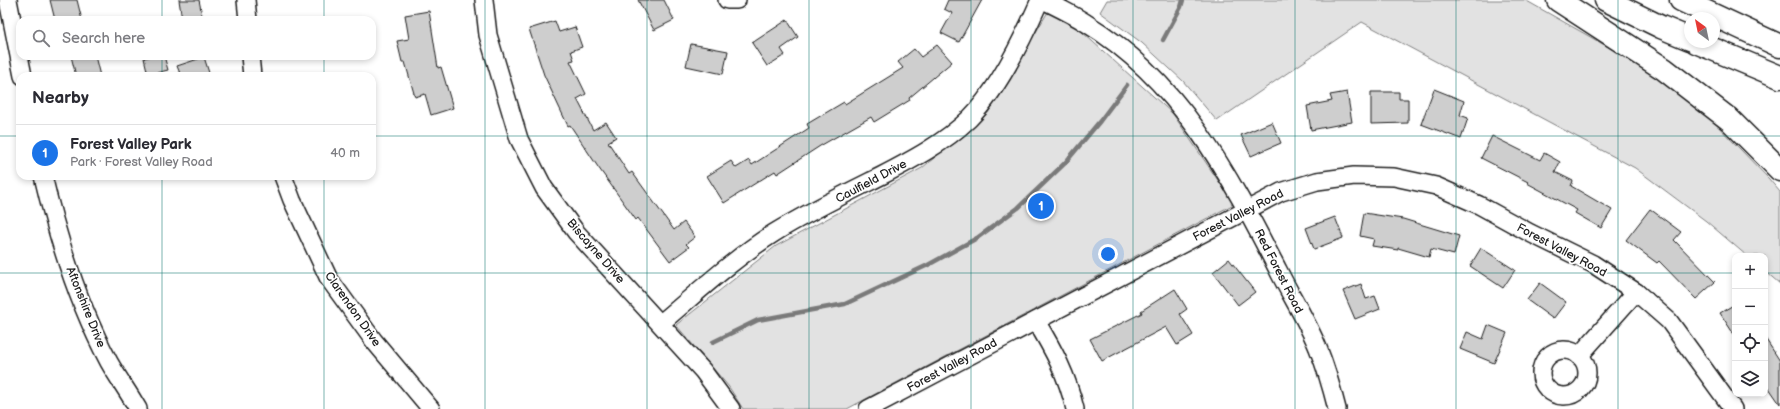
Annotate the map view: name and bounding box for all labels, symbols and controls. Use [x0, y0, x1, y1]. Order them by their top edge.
north arrow [1684, 12, 1720, 48]
search box [16, 16, 376, 60]
icon: search [30, 27, 52, 49]
text: Search here [62, 29, 145, 48]
text: Nearby [32, 88, 89, 108]
text: Forest Valley Park [70, 135, 192, 154]
text: 1 [42, 145, 48, 161]
text: 40 m [330, 145, 360, 161]
text: Park · Forest Valley Road [70, 154, 213, 170]
street label: Caulfield Drive [833, 156, 909, 207]
street label: Forest Valley Road [1190, 186, 1286, 245]
pin: 1 [1028, 191, 1054, 221]
street label: Biscayne Drive [563, 216, 628, 287]
street label: Forest Valley Road [1514, 220, 1609, 281]
street label: Red Forest Road [1251, 227, 1306, 316]
your location [1098, 244, 1118, 264]
map controls [1732, 253, 1768, 397]
button: + [1732, 253, 1768, 289]
street label: Aftonshire Drive [62, 265, 109, 350]
street label: Clarendon Drive [321, 269, 384, 350]
button: − [1732, 289, 1768, 325]
button: locate [1732, 325, 1768, 361]
street label: Forest Valley Road [905, 335, 1000, 395]
button: layers [1732, 361, 1768, 397]

